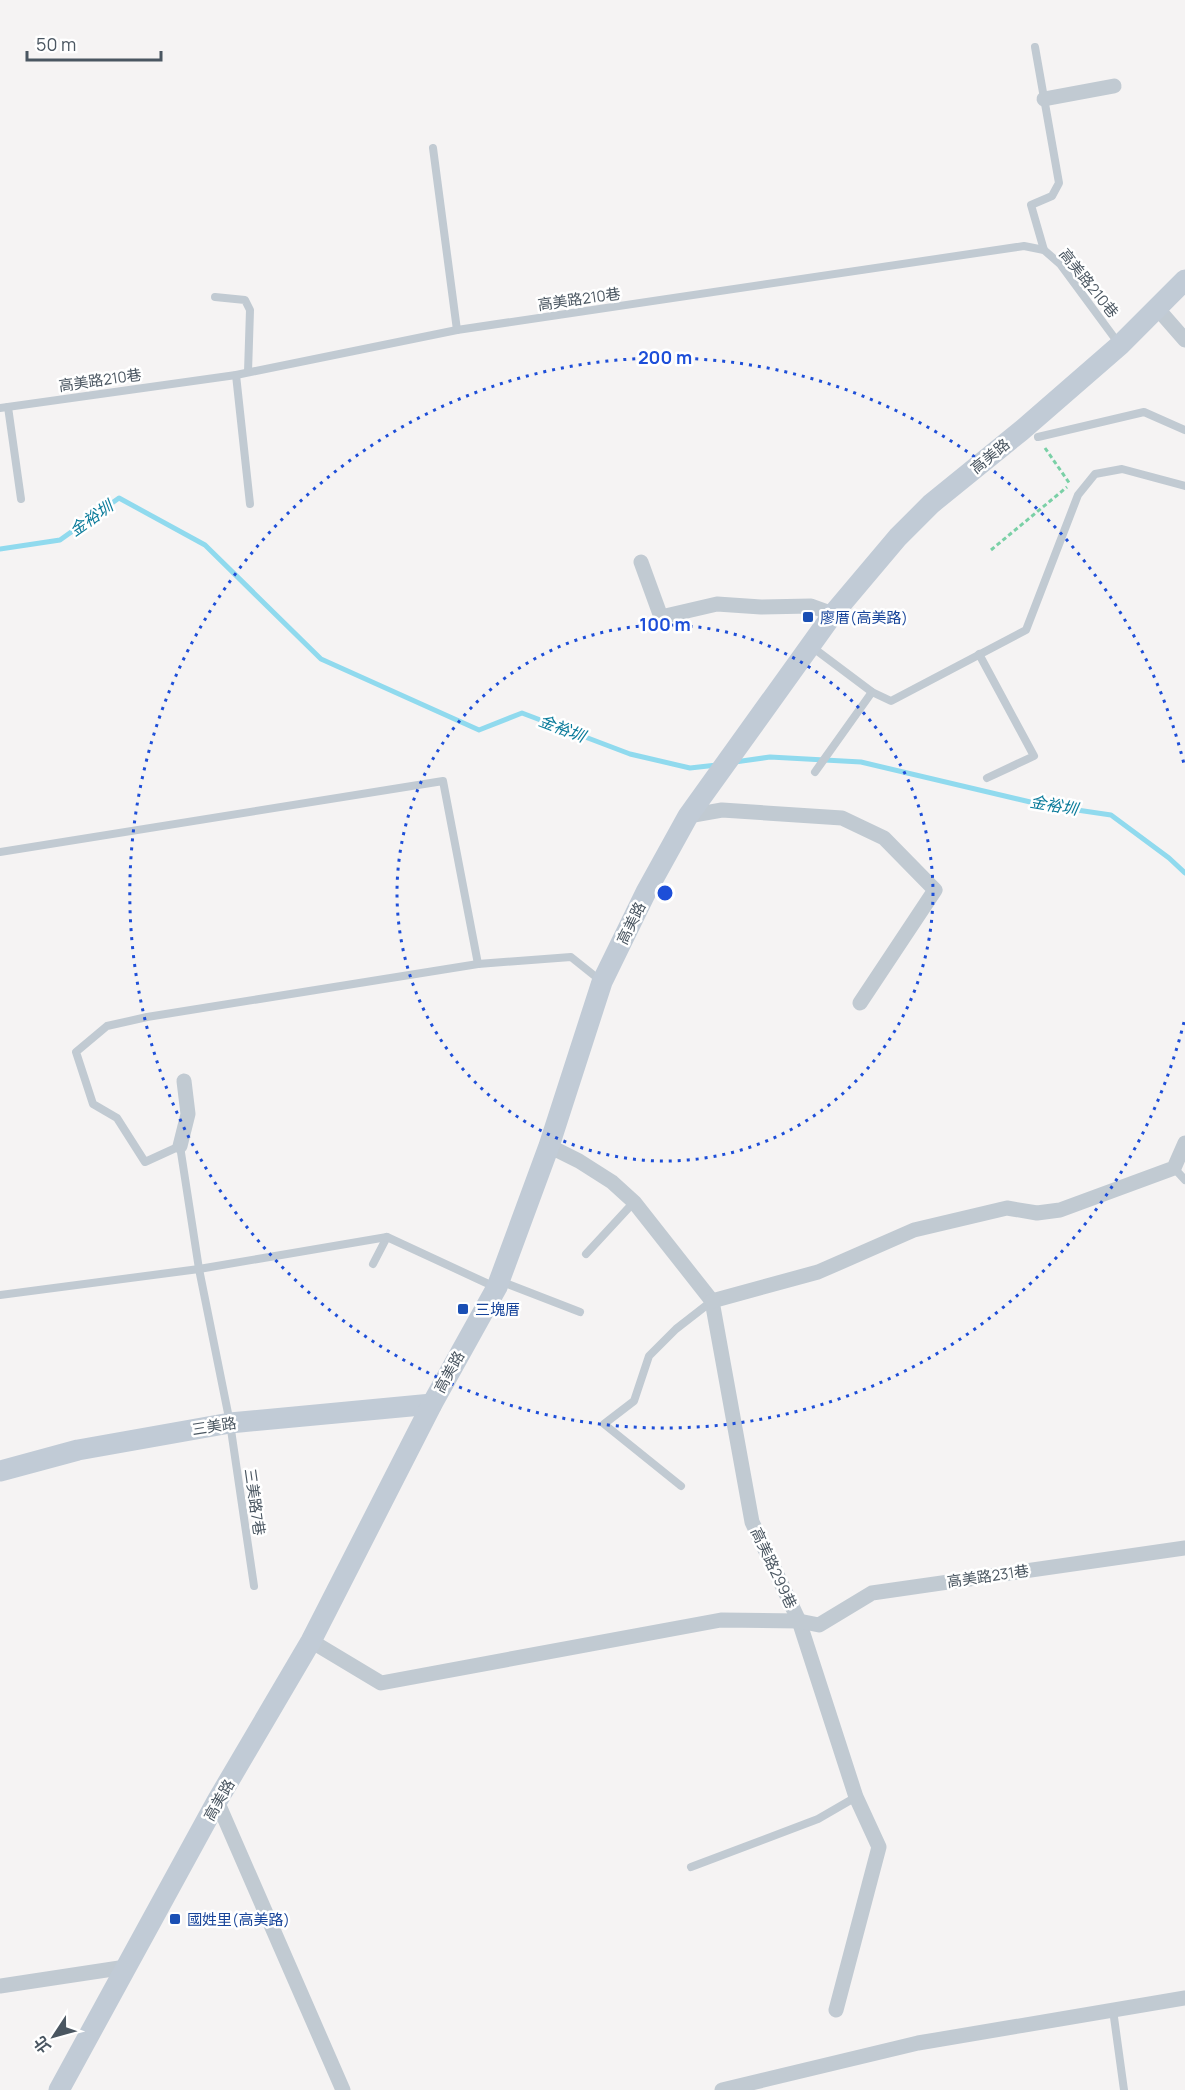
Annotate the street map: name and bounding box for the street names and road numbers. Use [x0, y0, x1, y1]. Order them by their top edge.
street label: 高美路210巷 [1055, 244, 1123, 322]
street label: 高美路210巷 [536, 283, 622, 315]
street label: 高美路210巷 [57, 364, 143, 396]
street label: 高美路 [966, 434, 1014, 478]
street label: 高美路 [612, 898, 650, 948]
street label: 高美路 [429, 1347, 469, 1397]
street label: 三美路 [190, 1412, 238, 1440]
street label: 三美路7巷 [240, 1467, 270, 1537]
street label: 高美路299巷 [746, 1524, 802, 1612]
street label: 高美路231巷 [946, 1560, 1030, 1592]
street label: 高美路 [199, 1775, 239, 1825]

